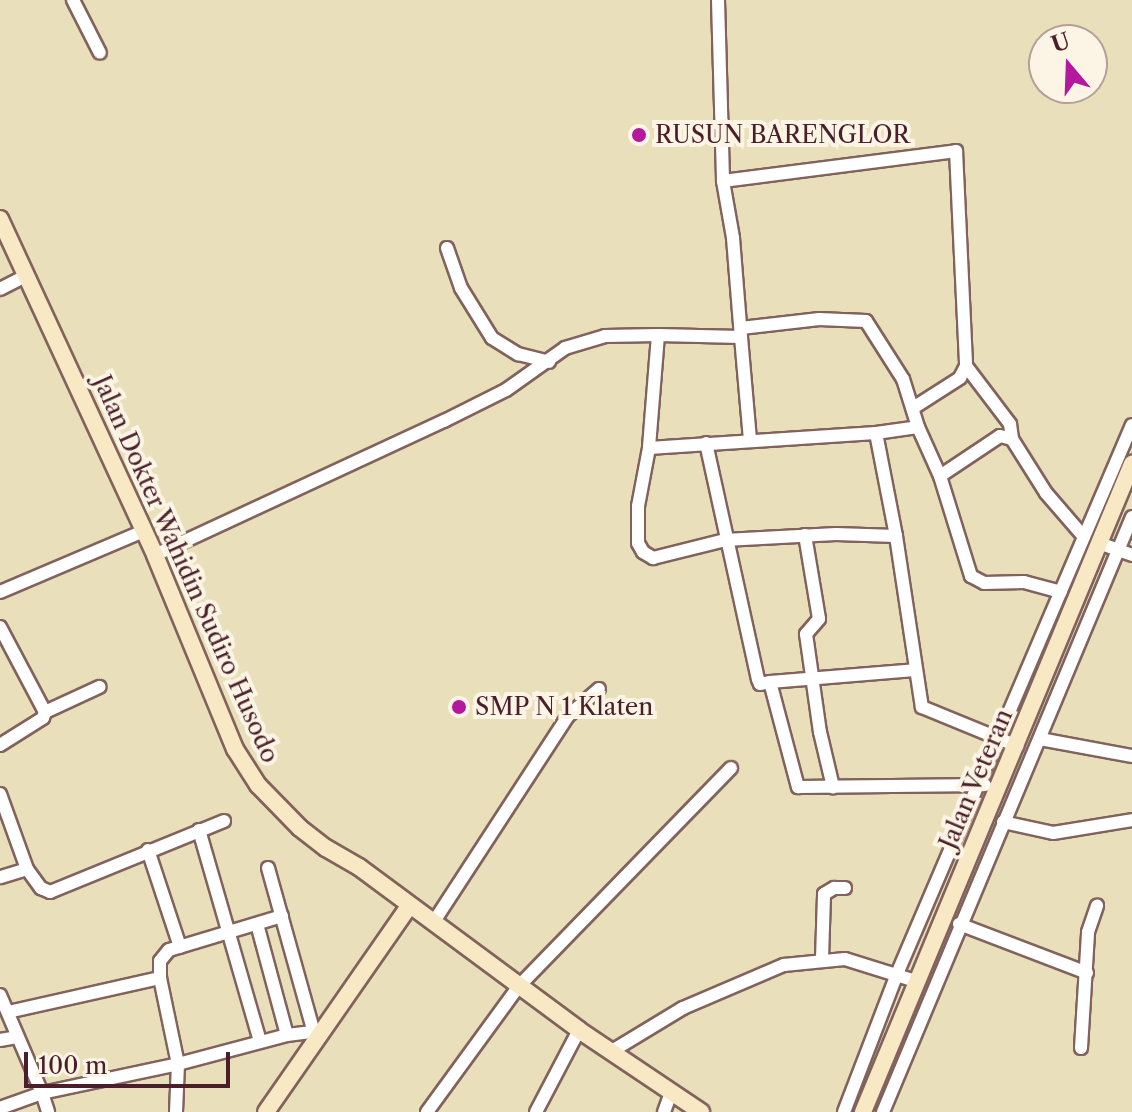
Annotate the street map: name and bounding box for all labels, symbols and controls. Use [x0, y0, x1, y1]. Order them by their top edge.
north arrow [1028, 24, 1108, 104]
text: U [1048, 27, 1074, 58]
place label: RUSUN BARENGLOR [655, 121, 910, 149]
marker: RUSUN BARENGLOR [630, 126, 648, 144]
street label: Jalan Dokter Wahidin Sudiro Husodo [87, 370, 285, 768]
place label: SMP N 1 Klaten [475, 693, 654, 721]
marker: SMP N 1 Klaten [450, 698, 468, 716]
street label: Jalan Veteran [933, 704, 1019, 854]
scale bar [28, 1036, 234, 1086]
text: 100 m [38, 1051, 107, 1080]

